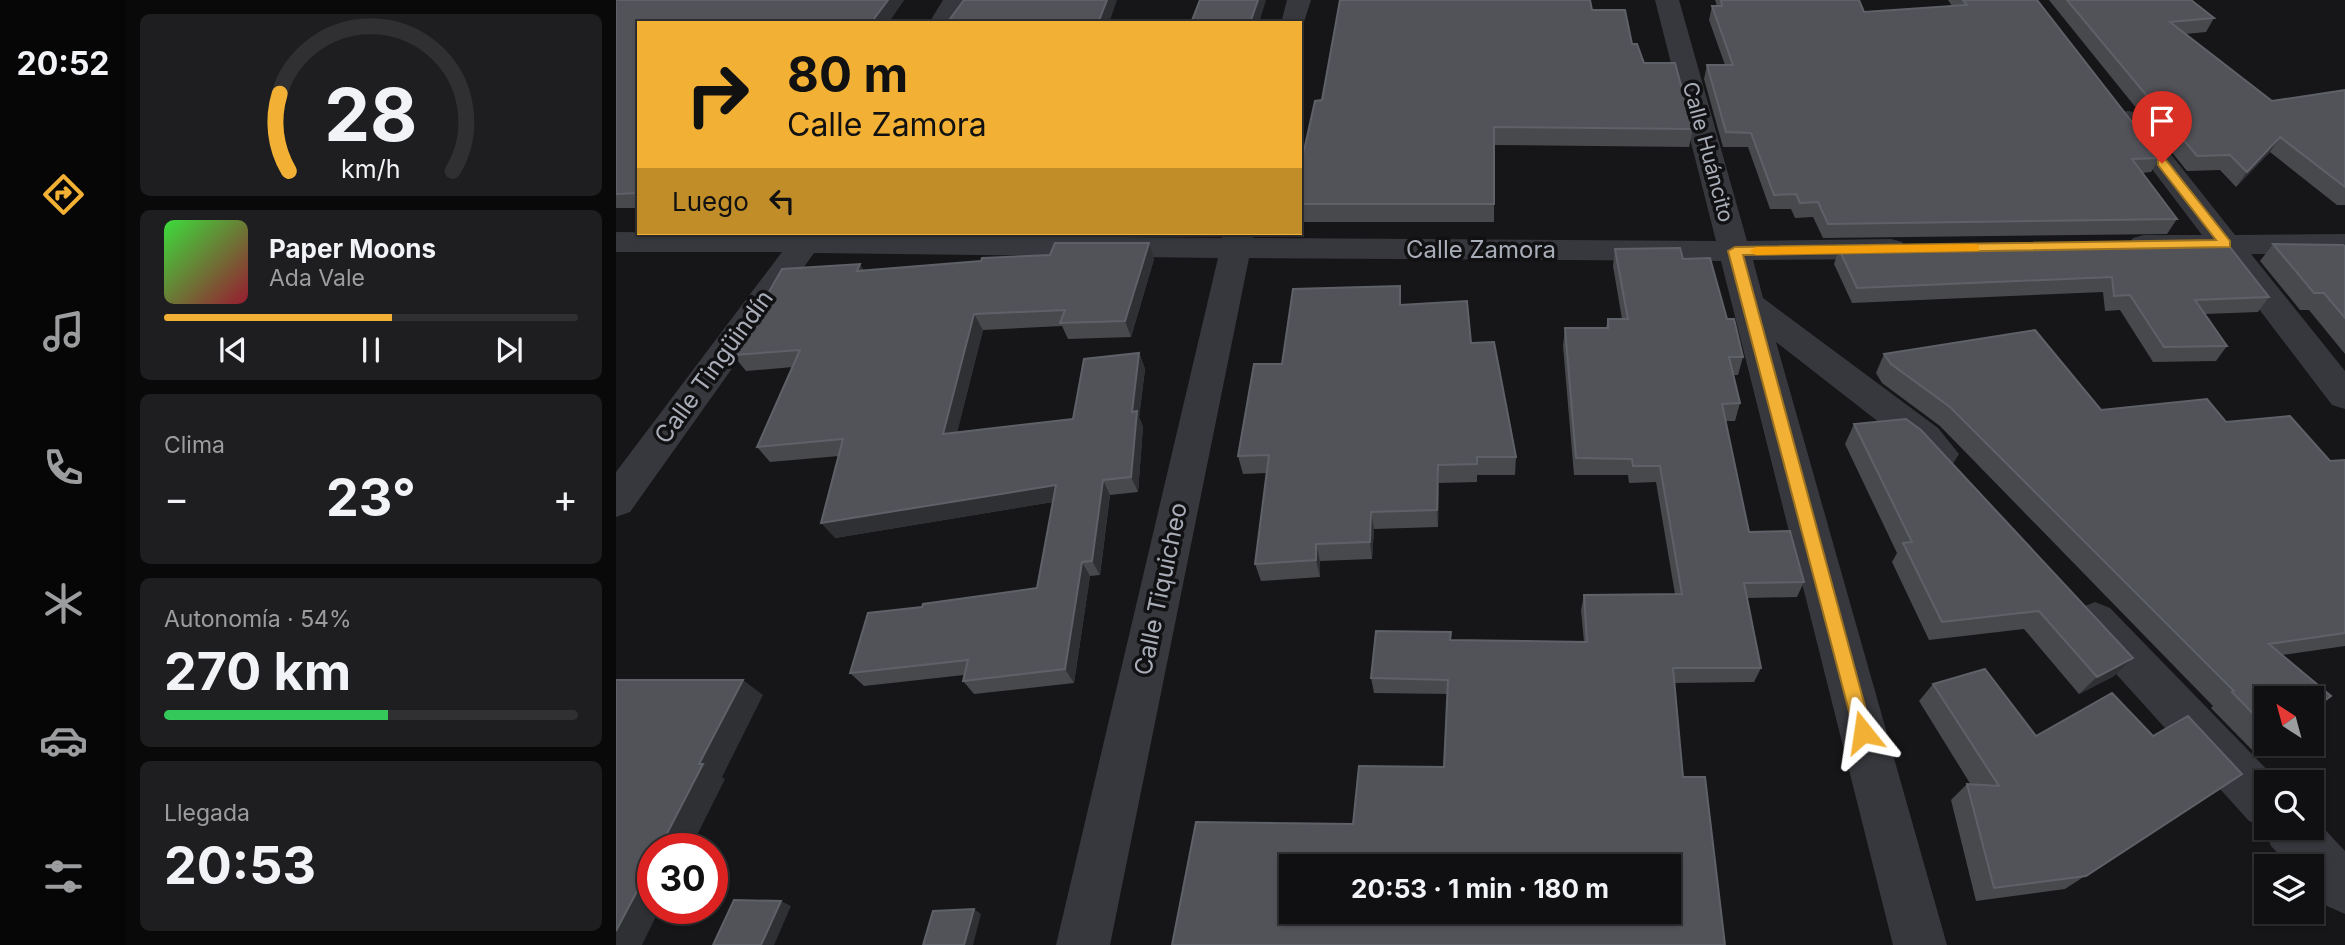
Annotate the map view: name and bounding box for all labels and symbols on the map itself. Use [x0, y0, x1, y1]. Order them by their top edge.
street label: Calle Huáncito [1678, 79, 1739, 225]
pin [2132, 91, 2192, 163]
street label: Calle Zamora [1406, 235, 1556, 264]
street label: Calle Tingüindín [648, 284, 779, 449]
street label: Calle Tiquicheo [1128, 500, 1193, 678]
north arrow [2254, 686, 2324, 756]
position arrow [1826, 695, 1900, 769]
speed limit sign: 30 [637, 833, 728, 924]

